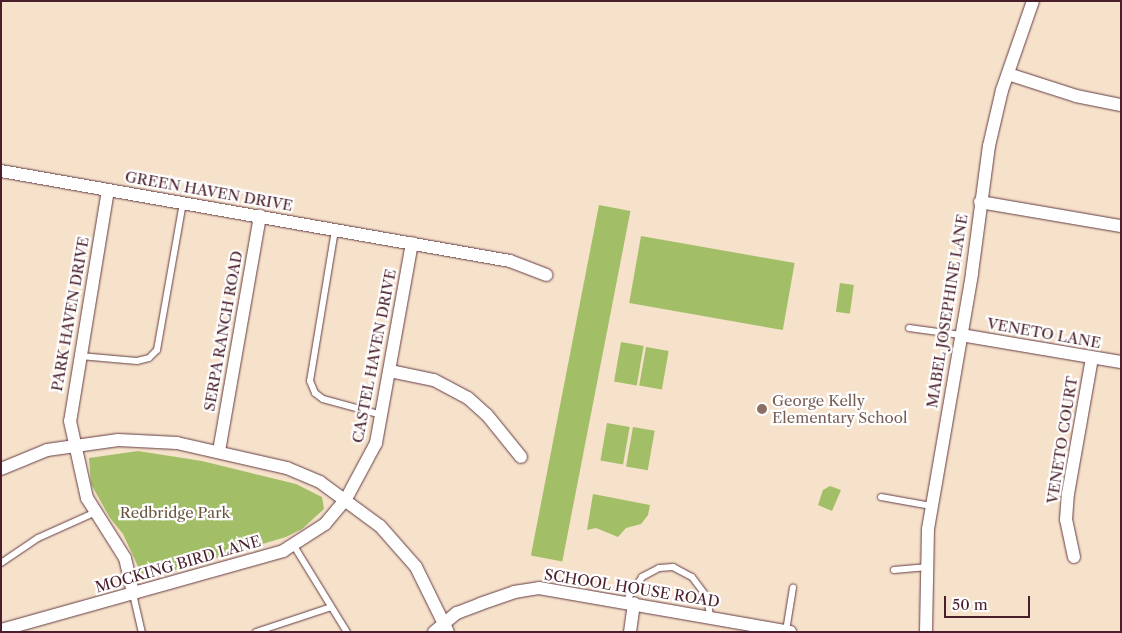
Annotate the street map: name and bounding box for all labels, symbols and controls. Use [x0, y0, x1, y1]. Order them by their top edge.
street label: GREEN HAVEN DRIVE [124, 167, 294, 215]
street label: MABEL JOSEPHINE LANE [923, 212, 971, 410]
street label: PARK HAVEN DRIVE [48, 235, 92, 393]
street label: SERPA RANCH ROAD [200, 249, 246, 413]
street label: CASTEL HAVEN DRIVE [348, 267, 400, 445]
street label: VENETO LANE [986, 314, 1102, 352]
street label: VENETO COURT [1043, 375, 1081, 505]
place label: George Kelly Elementary School [772, 391, 908, 426]
marker: George Kelly Elementary School [756, 403, 768, 415]
park label: Redbridge Park [120, 504, 230, 522]
street label: MOCKING BIRD LANE [93, 532, 263, 596]
street label: SCHOOL HOUSE ROAD [543, 565, 721, 611]
scale bar [947, 586, 1033, 618]
text: 50 m [952, 595, 988, 614]

